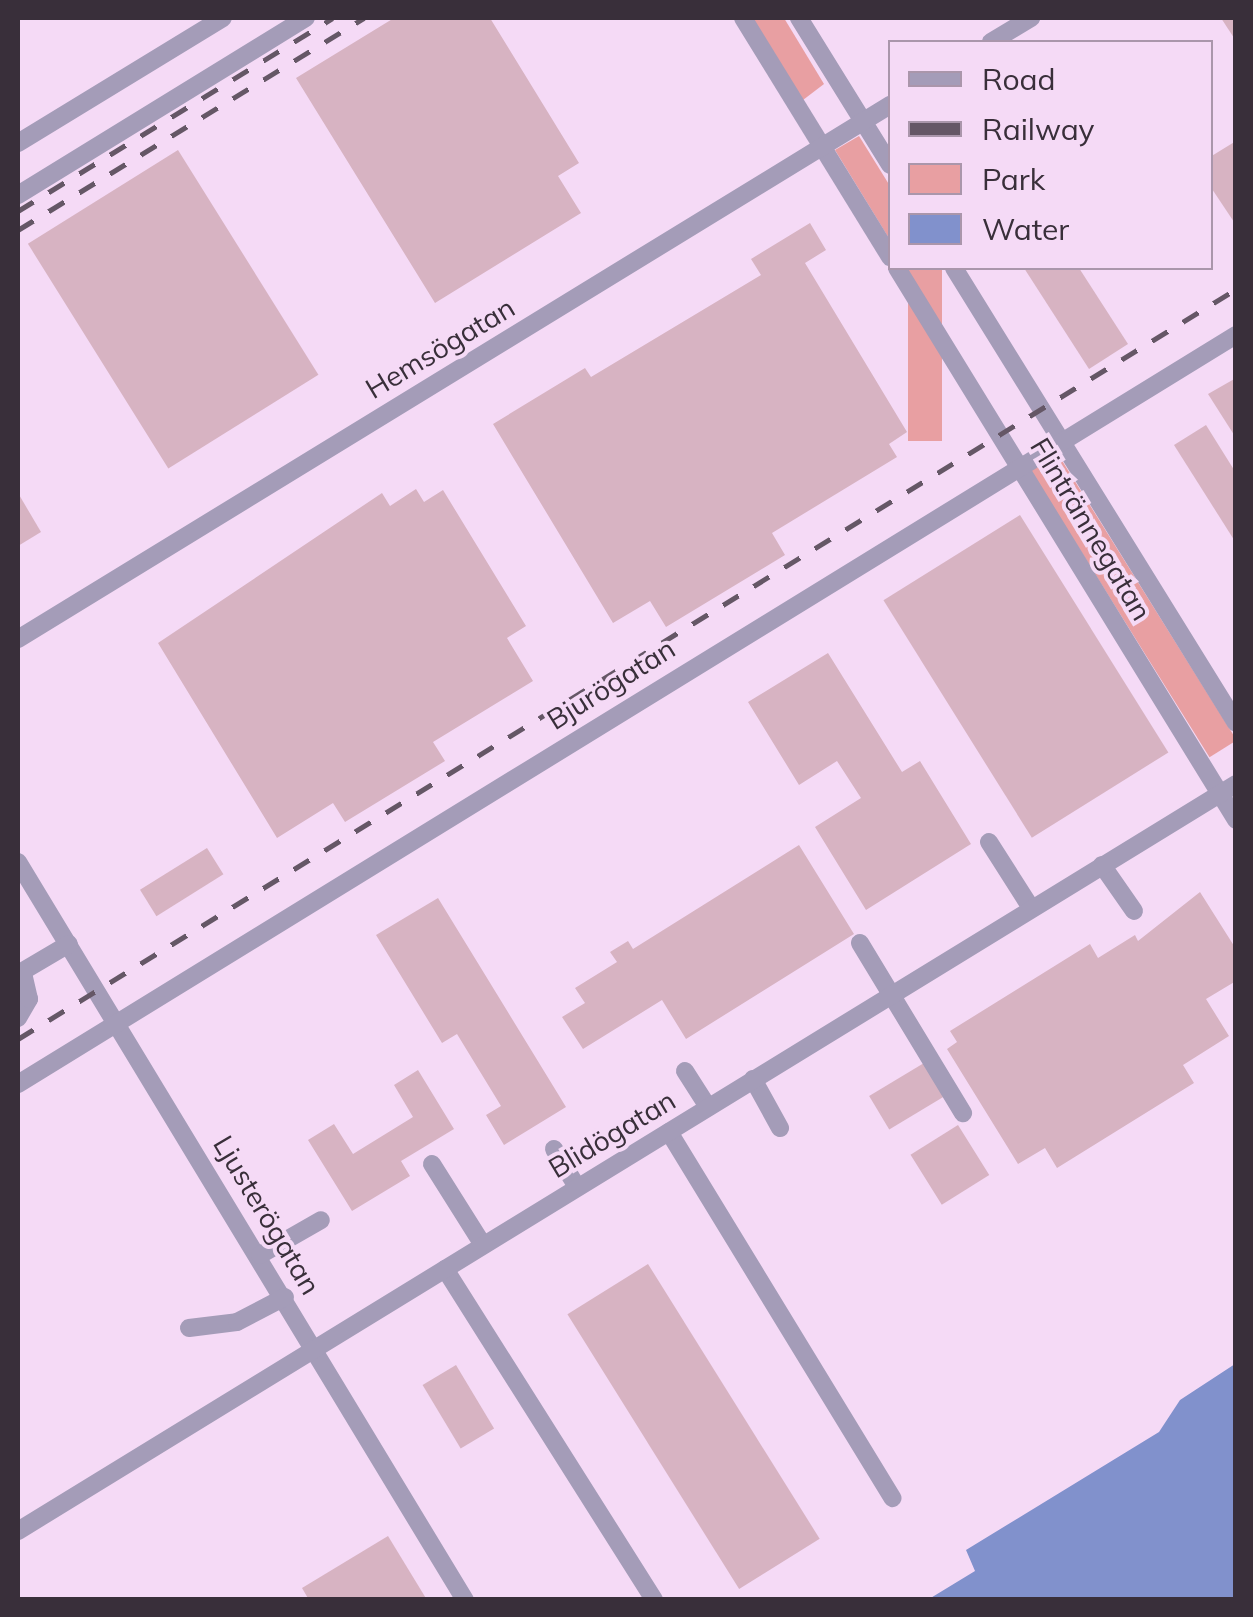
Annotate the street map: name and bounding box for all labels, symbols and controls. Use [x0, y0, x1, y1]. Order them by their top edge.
legend [888, 40, 1213, 270]
text: Road [982, 60, 1056, 98]
text: Railway [982, 110, 1095, 148]
text: Park [982, 160, 1045, 198]
text: Water [982, 210, 1069, 248]
street label: Hemsögatan [359, 290, 521, 406]
street label: Flintrännegatan [1023, 432, 1159, 626]
street label: Bjurögatan [541, 631, 681, 737]
street label: Blidögatan [543, 1083, 681, 1185]
street label: Ljusterögatan [206, 1129, 328, 1301]

